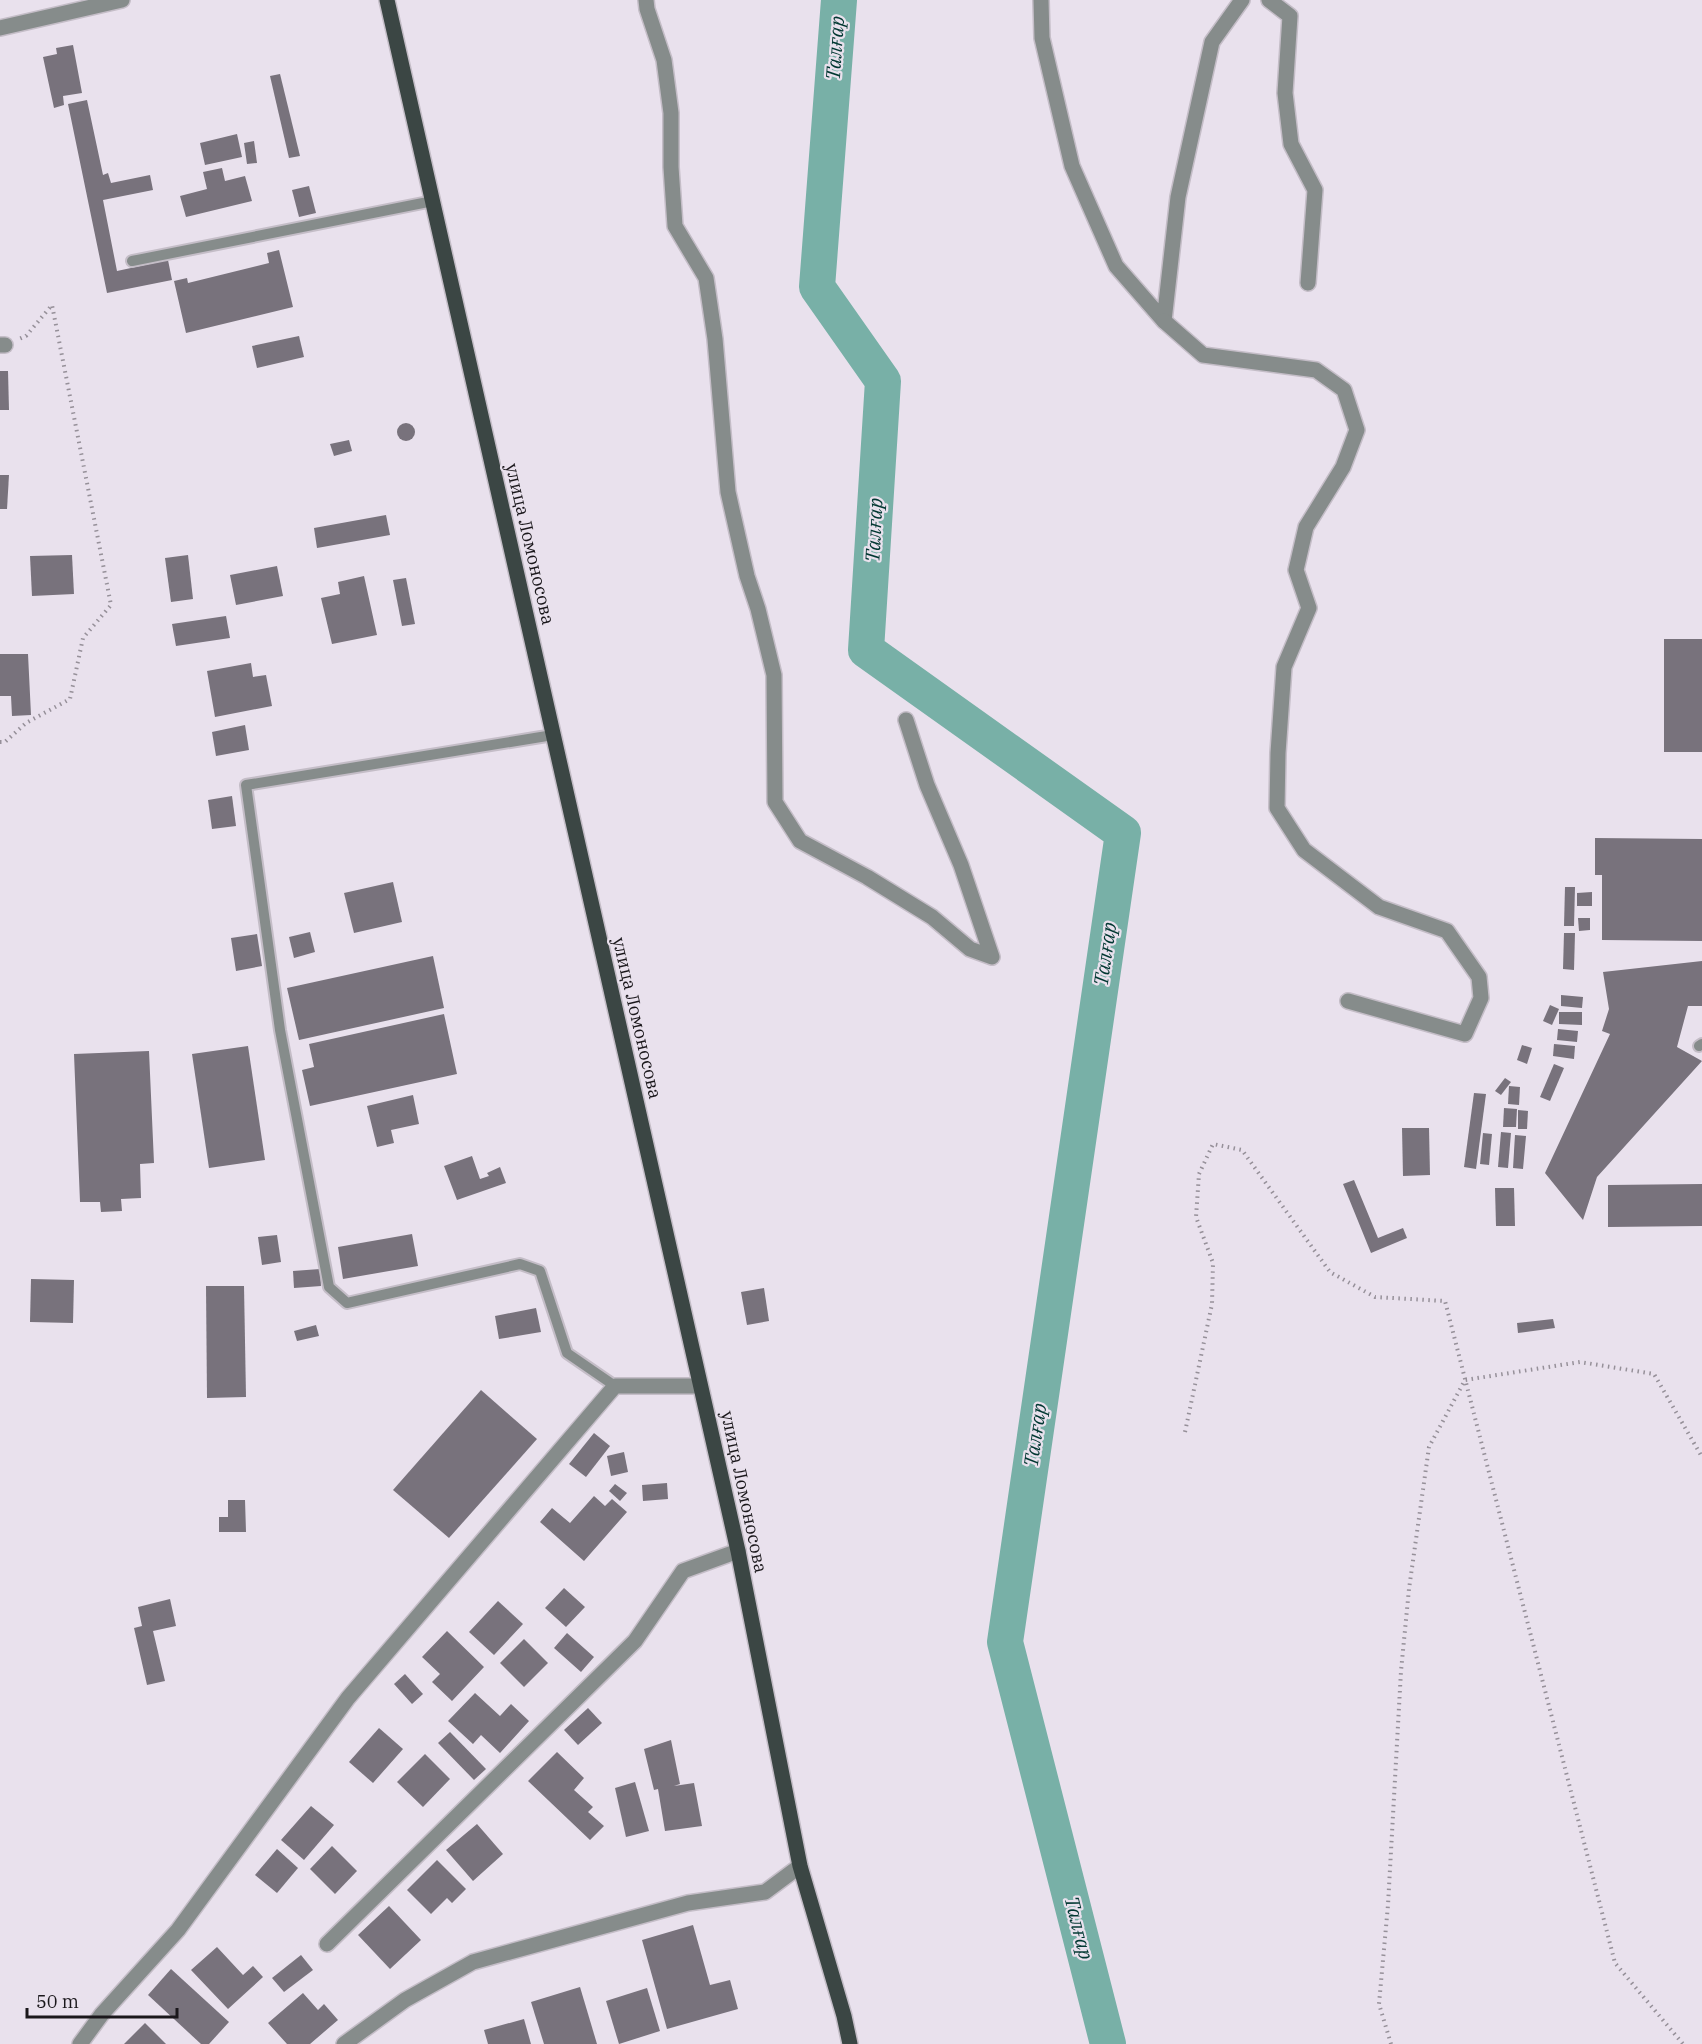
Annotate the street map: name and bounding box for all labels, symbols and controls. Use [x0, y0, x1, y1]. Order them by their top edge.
water label: Талғар [819, 15, 850, 81]
street label: улица Ломоносова [501, 461, 560, 627]
water label: Талғар [858, 497, 889, 563]
water label: Талғар [1087, 920, 1122, 988]
street label: улица Ломоносова [608, 935, 667, 1101]
water label: Талғар [1017, 1401, 1052, 1469]
street label: улица Ломоносова [716, 1409, 773, 1575]
water label: Талғар [1059, 1893, 1100, 1962]
scale bar [27, 1981, 177, 2019]
text: 50 m [36, 1990, 79, 2013]

